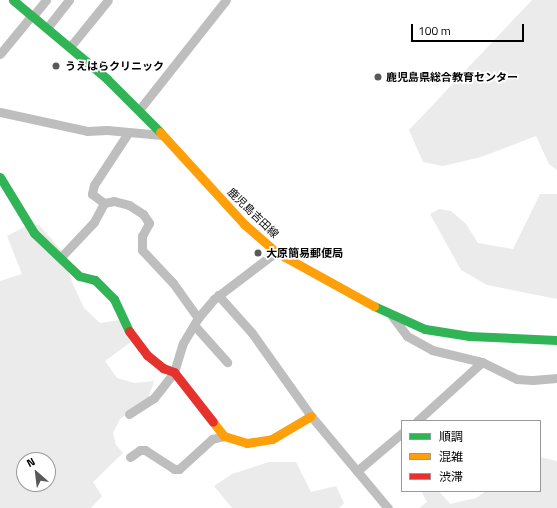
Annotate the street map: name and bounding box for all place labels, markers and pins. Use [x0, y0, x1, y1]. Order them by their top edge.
place label: うえはらクリニック [65, 59, 164, 73]
marker: うえはらクリニック [50, 60, 62, 72]
place label: 鹿児島県総合教育センター [386, 70, 518, 84]
marker: 鹿児島県総合教育センター [373, 72, 383, 82]
place label: 大原簡易郵便局 [266, 246, 343, 260]
marker: 大原簡易郵便局 [253, 248, 263, 258]

